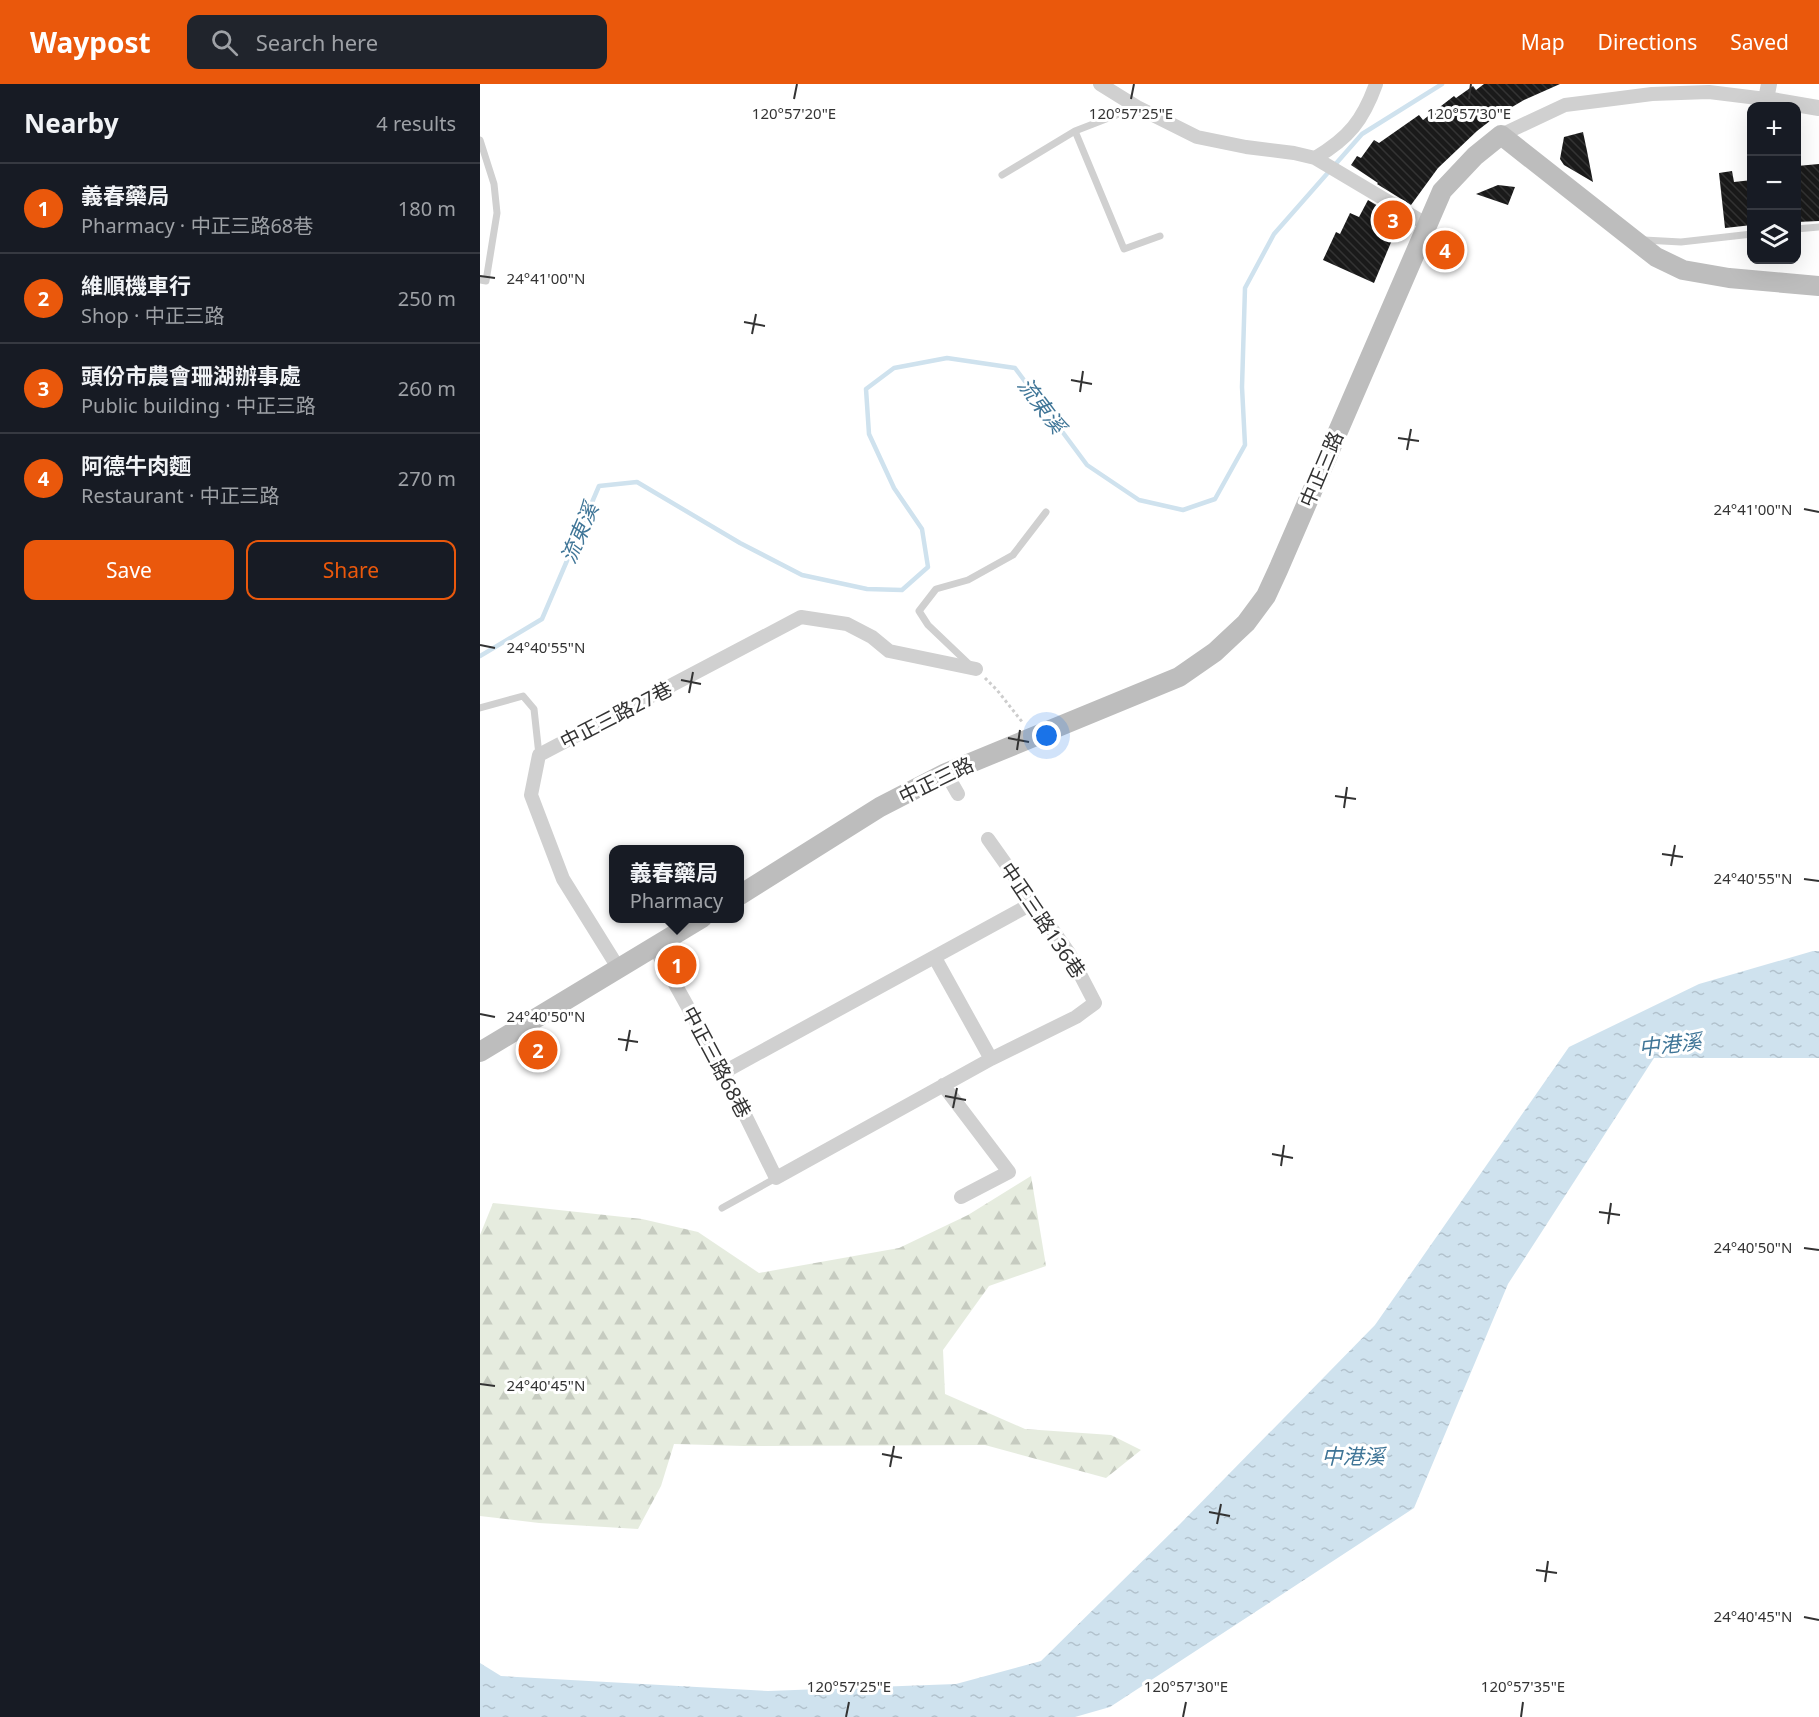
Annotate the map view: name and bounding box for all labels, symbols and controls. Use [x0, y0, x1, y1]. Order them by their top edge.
search box [187, 15, 607, 69]
text: Waypost [30, 23, 151, 61]
icon: search [208, 26, 241, 59]
text: Search here [256, 27, 378, 57]
text: Map [1521, 28, 1565, 56]
text: Directions [1598, 28, 1697, 56]
text: Saved [1730, 28, 1789, 56]
map controls [1747, 102, 1801, 264]
button: + [1747, 102, 1801, 156]
text: 120°57'20"E [752, 103, 836, 123]
text: 120°57'25"E [1089, 103, 1173, 123]
text: 120°57'30"E [1427, 103, 1511, 123]
text: Nearby [24, 105, 119, 141]
text: 4 results [376, 110, 456, 137]
button: − [1747, 156, 1801, 210]
text: 義春藥局 [81, 180, 169, 210]
text: 1 [38, 195, 49, 222]
text: 180 m [398, 195, 456, 222]
pin: 3 [1374, 198, 1412, 242]
button: layers [1747, 210, 1801, 264]
text: Pharmacy · 中正三路68巷 [81, 212, 313, 239]
pin: 4 [1426, 228, 1464, 272]
text: 24°41'00"N [507, 268, 585, 288]
text: 維順機車行 [81, 270, 191, 300]
text: 2 [38, 285, 49, 312]
text: 250 m [398, 285, 456, 312]
text: Shop · 中正三路 [81, 302, 225, 329]
text: 頭份市農會珊湖辦事處 [81, 360, 301, 390]
water label: 流東溪 [1012, 371, 1074, 441]
text: 3 [38, 375, 49, 402]
text: 260 m [398, 375, 456, 402]
text: Public building · 中正三路 [81, 392, 316, 419]
street label: 中正三路 [1293, 427, 1349, 511]
text: 阿德牛肉麵 [81, 450, 191, 480]
text: 4 [38, 465, 49, 492]
text: 270 m [398, 465, 456, 492]
text: Restaurant · 中正三路 [81, 482, 280, 509]
water label: 流東溪 [554, 496, 605, 567]
text: 24°41'00"N [1714, 499, 1792, 519]
button: Save [24, 540, 234, 600]
button: Share [246, 540, 456, 600]
text: 24°40'55"N [507, 637, 585, 657]
street label: 中正三路27巷 [555, 675, 677, 755]
your location [1032, 721, 1061, 750]
street label: 中正三路 [894, 750, 978, 810]
popup [609, 845, 744, 923]
text: 義春藥局 [630, 857, 718, 887]
street label: 中正三路136巷 [994, 857, 1092, 983]
text: 24°40'55"N [1714, 868, 1792, 888]
text: Pharmacy [630, 887, 723, 914]
pin: 1 [658, 942, 696, 988]
street label: 中正三路68巷 [676, 1001, 758, 1123]
text: 24°40'50"N [507, 1006, 585, 1026]
water label: 中港溪 [1637, 1026, 1706, 1061]
pin: 2 [518, 1028, 558, 1072]
text: 24°40'50"N [1714, 1237, 1792, 1257]
text: 24°40'45"N [507, 1375, 585, 1395]
water label: 中港溪 [1322, 1442, 1387, 1470]
text: 24°40'45"N [1714, 1606, 1792, 1626]
text: 120°57'25"E [807, 1676, 891, 1696]
text: 120°57'30"E [1144, 1676, 1228, 1696]
text: 120°57'35"E [1481, 1676, 1565, 1696]

